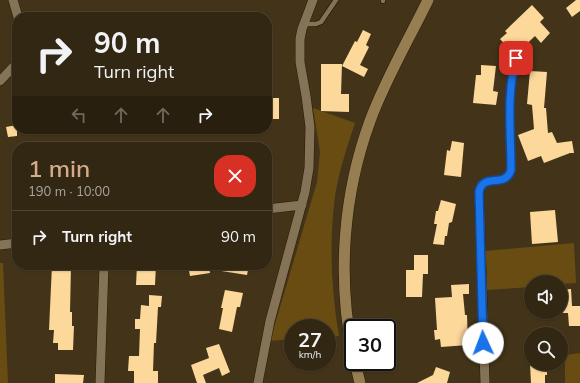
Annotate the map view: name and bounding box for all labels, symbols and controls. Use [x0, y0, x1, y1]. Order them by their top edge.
text: 90 m [94, 25, 160, 60]
icon: right [28, 28, 80, 80]
pin [499, 41, 533, 75]
icon: arrive [505, 47, 527, 69]
text: Turn right [94, 60, 174, 83]
icon: left [68, 104, 90, 126]
icon: ahead [110, 104, 132, 126]
icon: ahead [152, 104, 174, 126]
icon: right [194, 104, 216, 126]
text: 1 min [28, 153, 90, 183]
button: close [214, 155, 256, 197]
text: 190 m · 10:00 [28, 183, 110, 199]
icon: right [28, 226, 50, 248]
text: Turn right [62, 227, 132, 246]
text: 90 m [221, 227, 256, 246]
map controls [524, 275, 568, 371]
button: sound [524, 275, 568, 319]
speed limit sign: 30 [344, 319, 396, 371]
position arrow [462, 322, 504, 364]
text: 27 [298, 327, 322, 352]
button: search [524, 327, 568, 371]
text: km/h [299, 348, 321, 361]

